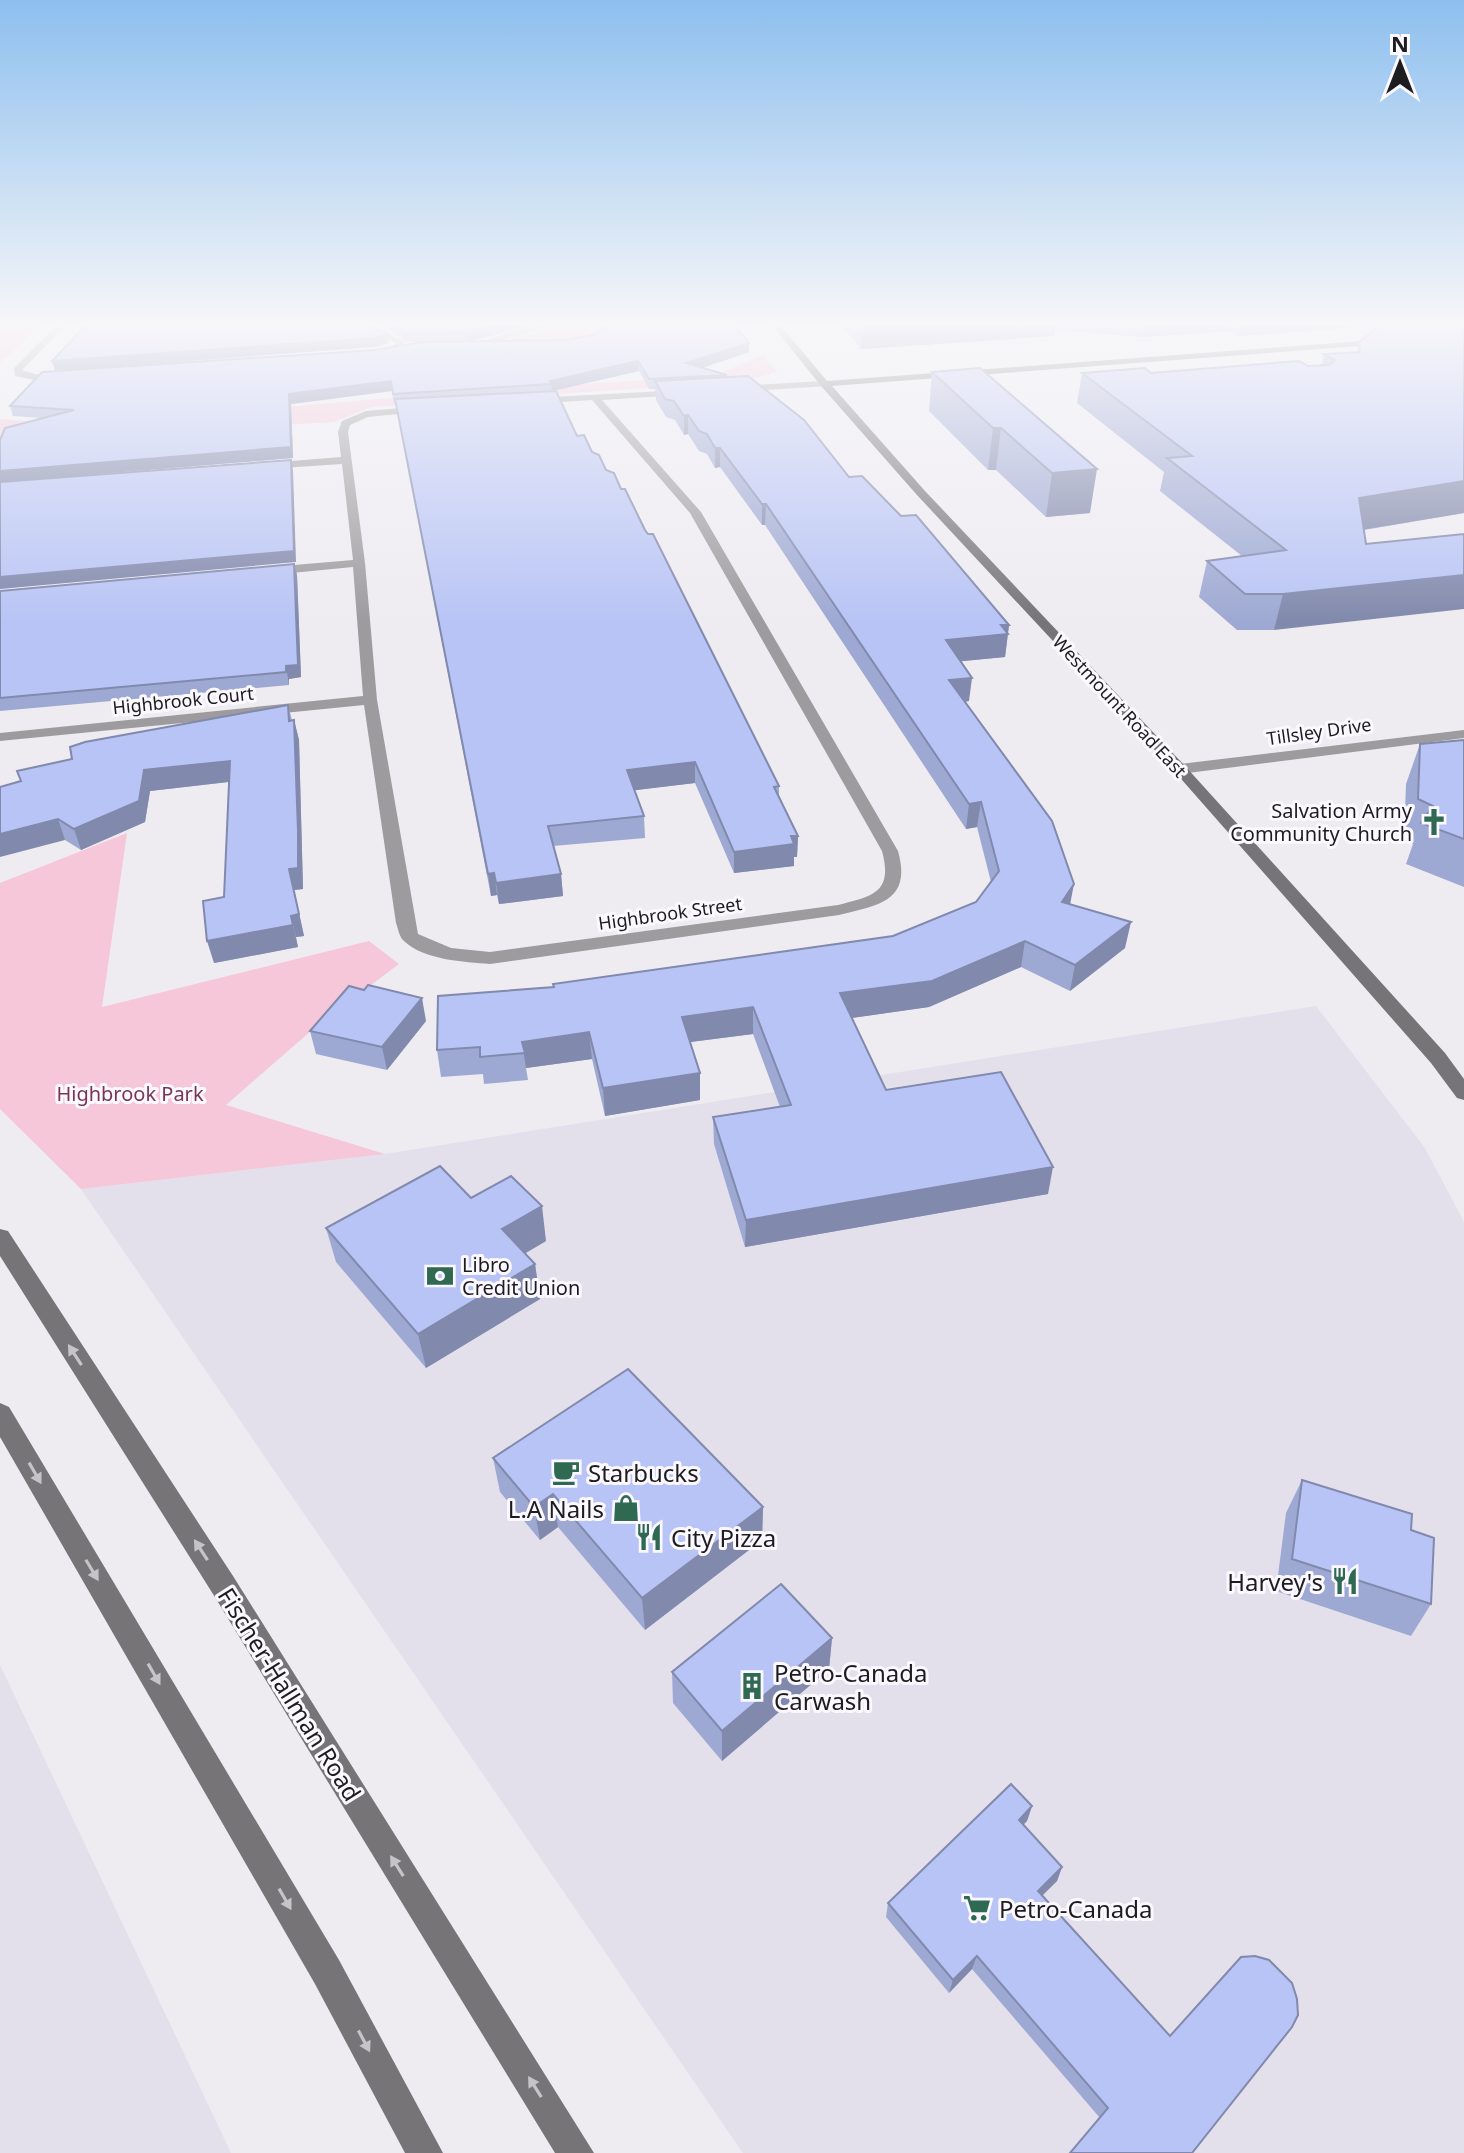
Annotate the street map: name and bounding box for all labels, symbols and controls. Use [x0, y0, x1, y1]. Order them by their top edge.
north arrow [1360, 24, 1440, 104]
text: N [1391, 28, 1409, 58]
street label: Westmount Road East [1048, 630, 1193, 783]
street label: Highbrook Court [111, 681, 255, 719]
street label: Tillsley Drive [1265, 712, 1373, 750]
place label: Salvation Army Community Church [1230, 797, 1413, 847]
church icon: Salvation Army Community Church [1419, 807, 1449, 837]
street label: Highbrook Street [597, 891, 744, 935]
park label: Highbrook Park [56, 1080, 204, 1107]
place label: Libro Credit Union [462, 1251, 580, 1301]
bank icon: Libro Credit Union [425, 1261, 455, 1291]
one-way arrow [69, 1344, 83, 1366]
place label: Starbucks [588, 1456, 699, 1489]
cafe icon: Starbucks [551, 1457, 581, 1487]
one-way arrow [28, 1462, 42, 1484]
place label: L.A Nails [508, 1492, 604, 1525]
shop icon: L.A Nails [611, 1493, 641, 1523]
place label: City Pizza [671, 1521, 776, 1554]
restaurant icon: City Pizza [634, 1522, 664, 1552]
one-way arrow [193, 1540, 208, 1561]
one-way arrow [85, 1559, 99, 1581]
place label: Harvey's [1227, 1565, 1323, 1598]
restaurant icon: Harvey's [1330, 1566, 1360, 1596]
street label: Fischer-Hallman Road [211, 1581, 369, 1807]
place label: Petro-Canada Carwash [774, 1656, 928, 1717]
one-way arrow [147, 1663, 161, 1686]
building icon: Petro-Canada Carwash [737, 1671, 767, 1701]
one-way arrow [391, 1855, 405, 1877]
one-way arrow [277, 1888, 291, 1910]
place label: Petro-Canada [999, 1892, 1153, 1925]
supermarket icon: Petro-Canada [962, 1893, 992, 1923]
one-way arrow [357, 2030, 371, 2052]
one-way arrow [528, 2076, 542, 2098]

